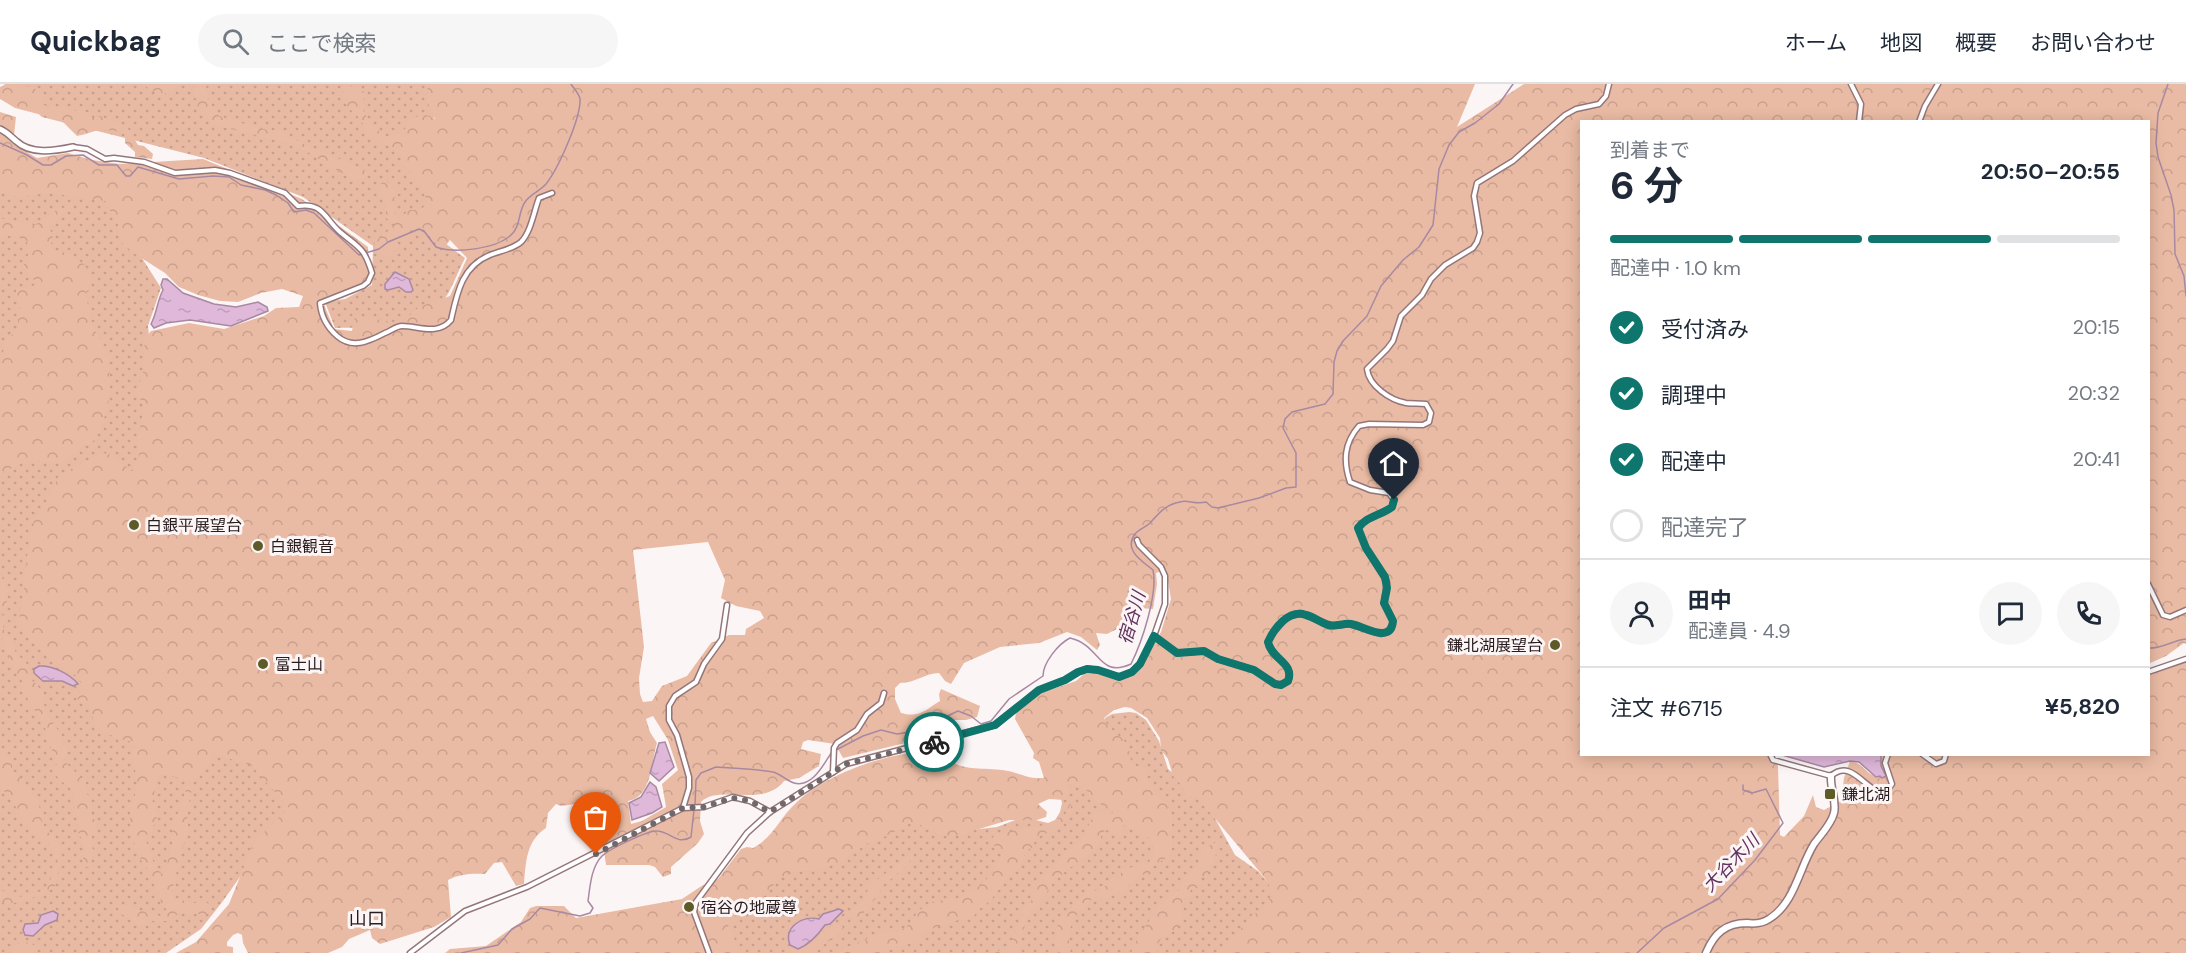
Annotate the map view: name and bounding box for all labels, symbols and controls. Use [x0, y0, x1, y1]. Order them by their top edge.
search box [198, 14, 618, 68]
text: Quickbag [30, 23, 162, 60]
icon: search [219, 25, 252, 58]
text: ここで検索 [267, 29, 377, 58]
text: ホーム [1785, 29, 1847, 57]
text: 地図 [1880, 29, 1922, 57]
text: 概要 [1955, 29, 1997, 57]
text: お問い合わせ [2030, 29, 2156, 57]
text: 到着まで [1610, 137, 1690, 163]
text: 20:50–20:55 [1981, 157, 2120, 186]
text: 6 分 [1610, 160, 1683, 211]
text: 配達中 · 1.0 km [1610, 255, 1741, 281]
icon: check [1610, 311, 1643, 344]
text: 20:15 [2073, 314, 2120, 340]
text: 受付済み [1661, 315, 1749, 344]
icon: check [1610, 377, 1643, 410]
text: 20:32 [2068, 380, 2120, 406]
text: 調理中 [1661, 381, 1727, 410]
pin [1368, 438, 1419, 500]
icon: check [1610, 443, 1643, 476]
text: 20:41 [2073, 446, 2120, 472]
icon: home [1377, 447, 1410, 480]
text: 配達中 [1661, 447, 1727, 476]
text: 配達完了 [1661, 513, 1749, 542]
place label: 白銀平展望台 [146, 515, 242, 536]
marker: 白銀平展望台 [127, 518, 141, 532]
place label: 白銀観音 [270, 536, 334, 557]
marker: 白銀観音 [251, 539, 265, 553]
button: person [1610, 582, 1673, 645]
button: chat [1979, 582, 2042, 645]
button: phone [2057, 582, 2120, 645]
text: 田中 [1688, 586, 1732, 615]
water label: 宿谷川 [1113, 587, 1152, 647]
text: 配達員 · 4.9 [1688, 618, 1791, 644]
place label: 鎌北湖展望台 [1447, 635, 1543, 656]
marker: 鎌北湖展望台 [1548, 638, 1562, 652]
place label: 富士山 [275, 654, 323, 675]
marker: 富士山 [256, 657, 270, 671]
text: ¥5,820 [2045, 692, 2120, 721]
text: 注文 #6715 [1610, 694, 1723, 723]
courier [904, 712, 964, 772]
icon: bike [918, 726, 951, 759]
place label: 鎌北湖 [1842, 784, 1890, 805]
marker: 鎌北湖 [1823, 787, 1837, 801]
pin [570, 792, 621, 854]
icon: bag [579, 801, 612, 834]
water label: 大谷木川 [1697, 827, 1766, 897]
place label: 宿谷の地蔵尊 [701, 897, 797, 918]
marker: 宿谷の地蔵尊 [682, 900, 696, 914]
district label: 山口 [349, 907, 385, 931]

